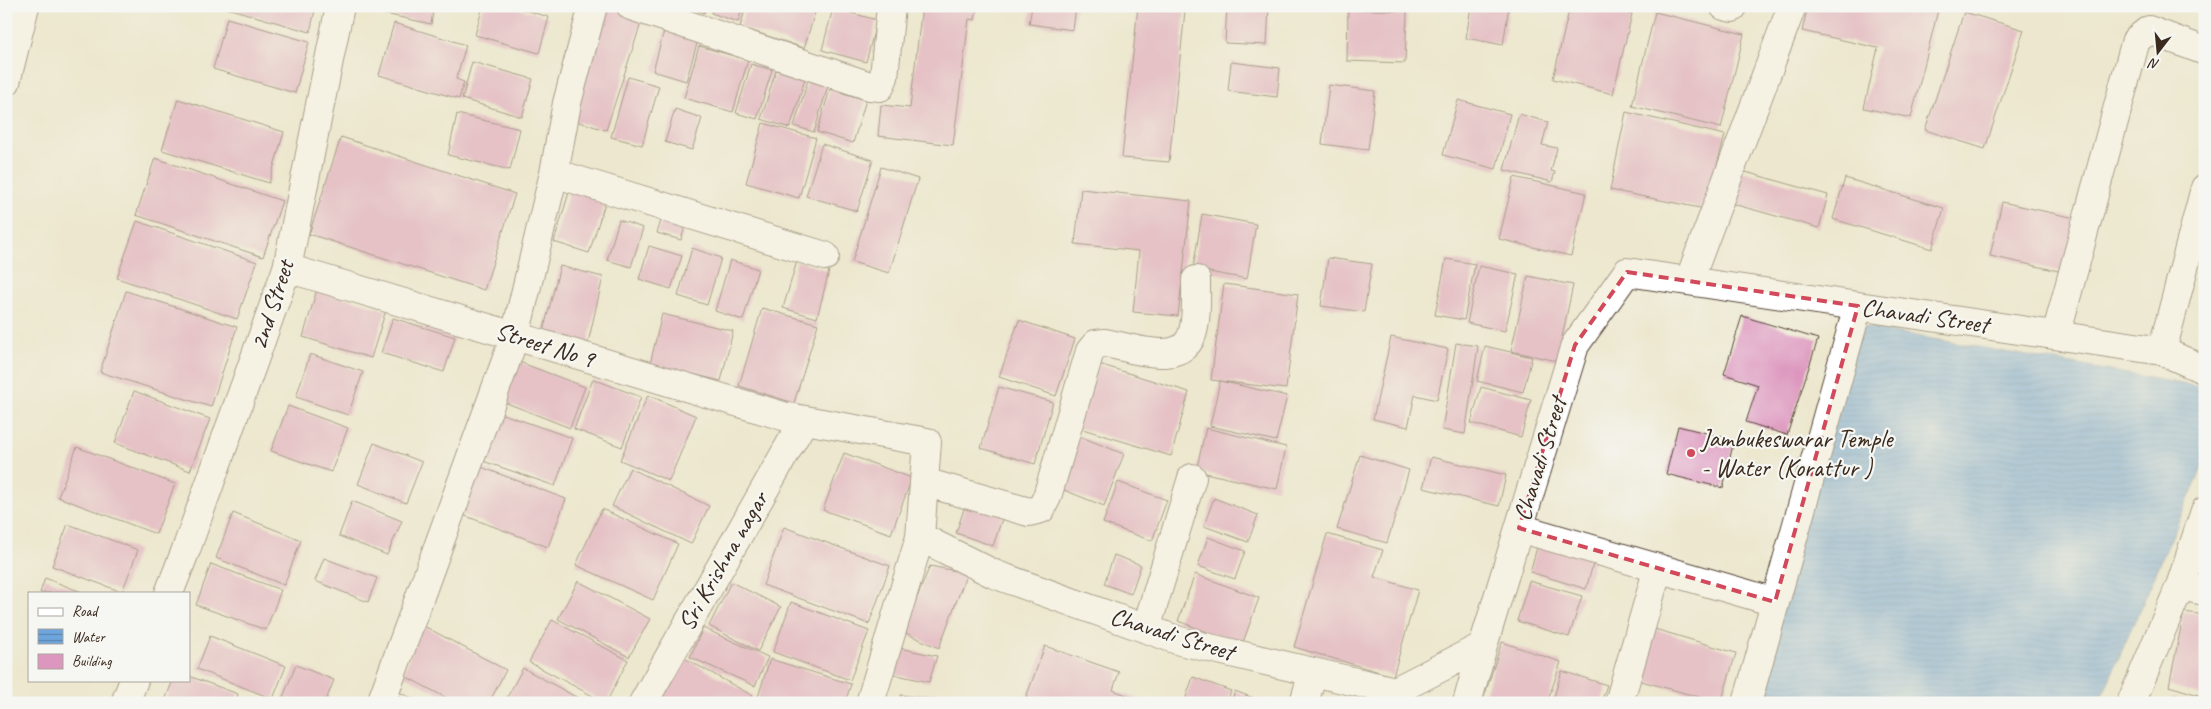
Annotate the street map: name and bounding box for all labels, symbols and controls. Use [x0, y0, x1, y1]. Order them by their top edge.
north arrow [2134, 28, 2184, 78]
text: N [2146, 54, 2161, 73]
street label: 2nd Street [243, 254, 302, 354]
street label: Chavadi Street [1860, 291, 1994, 341]
street label: Street No 9 [492, 315, 600, 376]
street label: Chavadi Street [1506, 390, 1575, 525]
place label: Jambukeswarar Temple - Water (Korattur ) [1700, 423, 1894, 484]
marker: Jambukeswarar Temple - Water (Korattur ) [1685, 447, 1697, 459]
street label: Sri Krishna nagar [670, 484, 777, 636]
legend [28, 592, 190, 682]
street label: Chavadi Street [1106, 600, 1241, 669]
text: Road [72, 602, 99, 621]
text: Water [72, 628, 106, 647]
text: Building [72, 652, 112, 671]

